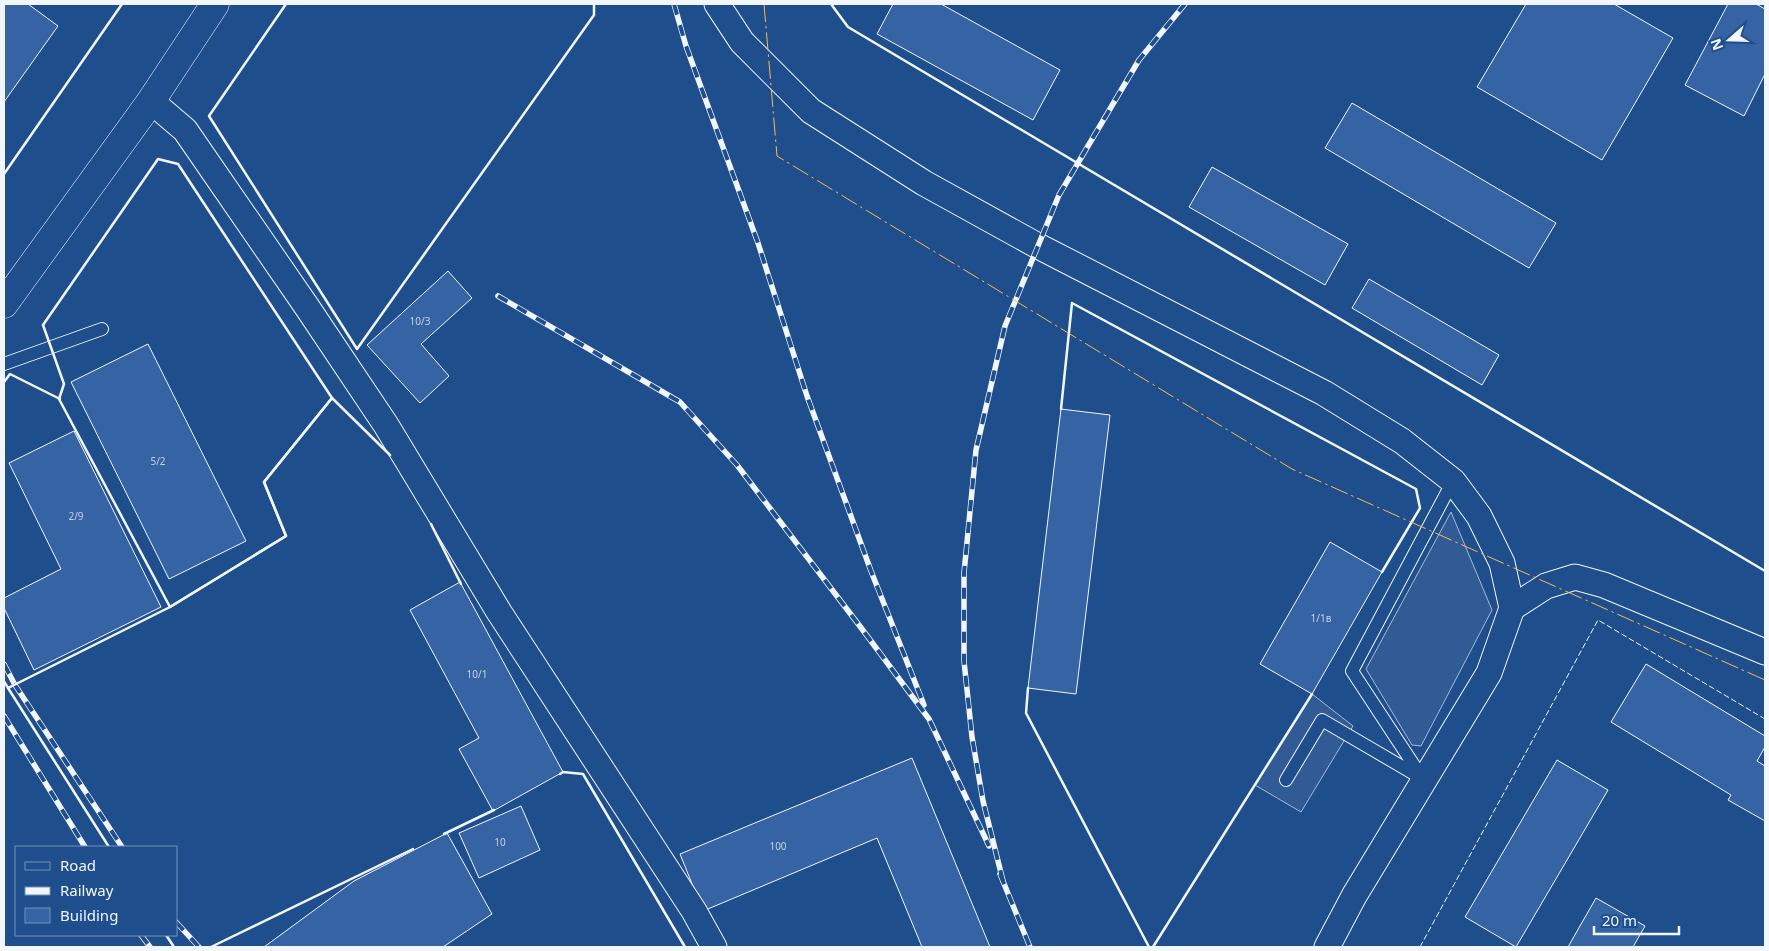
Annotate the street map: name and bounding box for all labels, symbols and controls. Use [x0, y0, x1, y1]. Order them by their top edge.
north arrow [1704, 15, 1754, 65]
text: N [1705, 36, 1727, 53]
house number: 10/3 [410, 314, 431, 328]
house number: 5/2 [150, 454, 166, 468]
house number: 2/9 [68, 509, 84, 523]
house number: 1/1в [1311, 611, 1332, 625]
house number: 10/1 [467, 667, 487, 681]
house number: 10 [494, 835, 506, 849]
house number: 100 [769, 839, 787, 853]
legend [15, 846, 178, 936]
text: Road [60, 855, 96, 875]
text: Railway [60, 880, 114, 900]
scale bar [1594, 904, 1679, 936]
text: Building [60, 905, 118, 925]
text: 20 m [1602, 910, 1637, 930]

